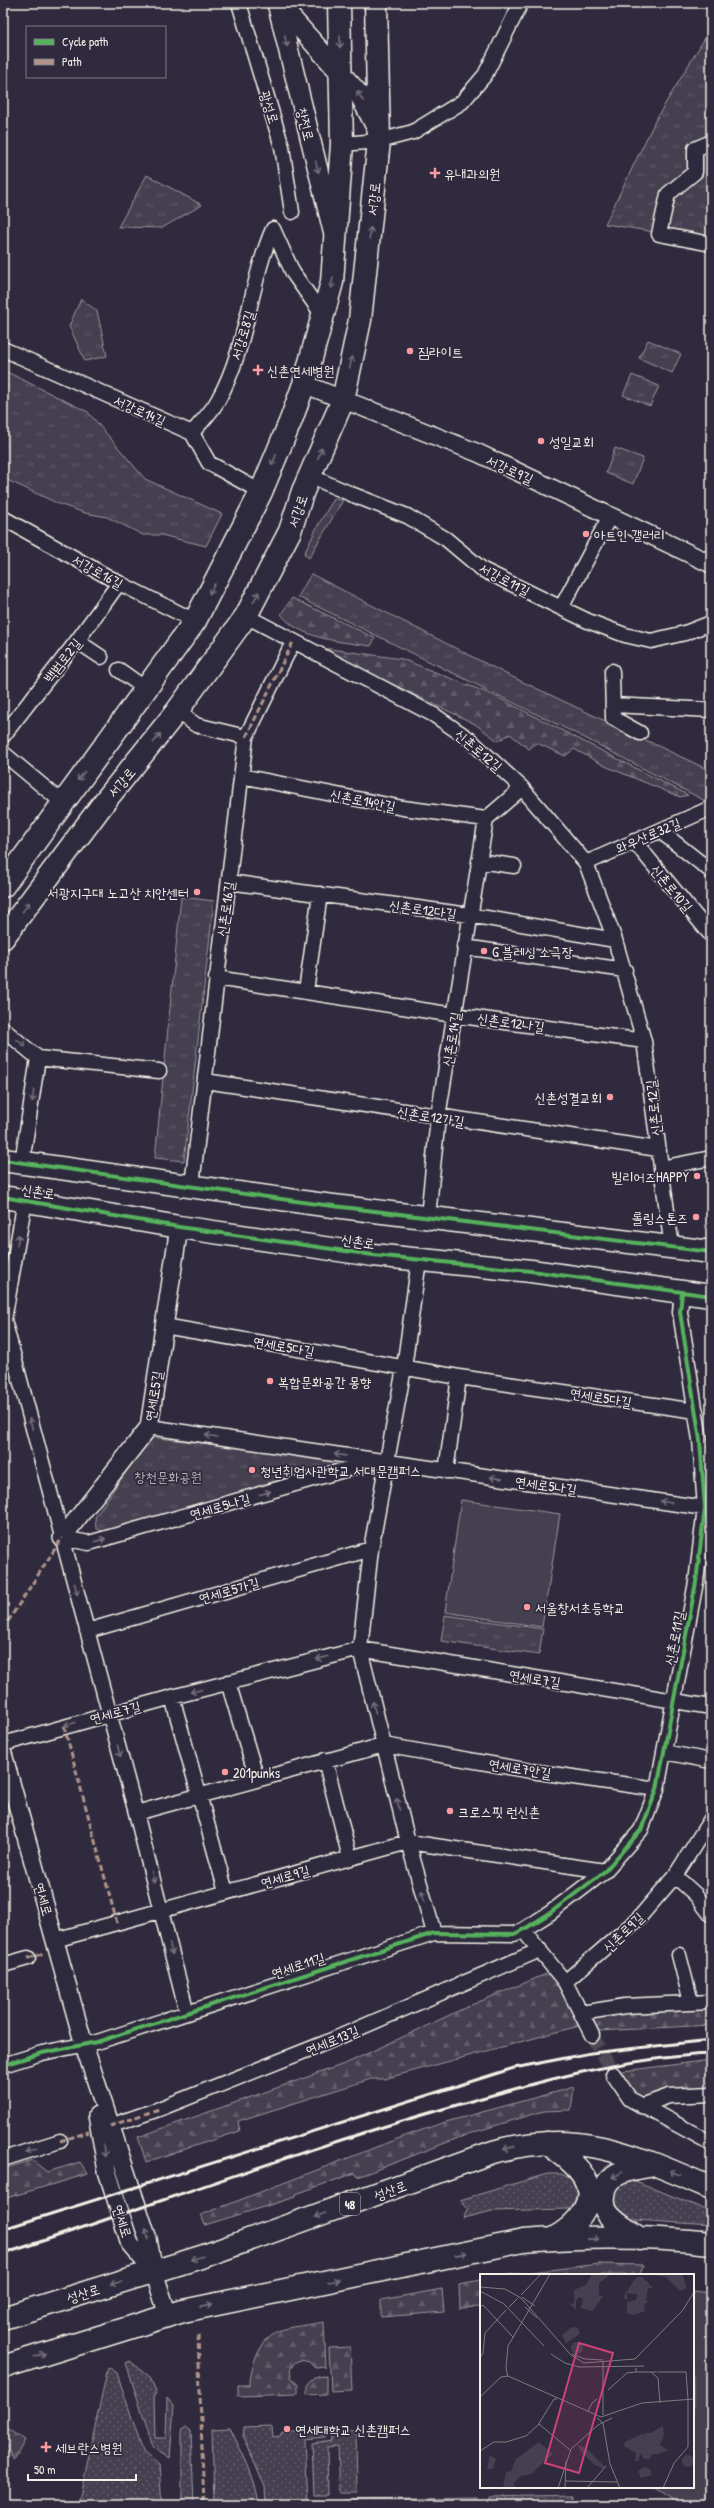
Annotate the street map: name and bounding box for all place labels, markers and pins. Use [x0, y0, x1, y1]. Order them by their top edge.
place label: 유내과의원 [444, 164, 500, 183]
marker: 유내과의원 [429, 167, 441, 179]
place label: 짐라이트 [418, 342, 463, 361]
marker: 짐라이트 [405, 346, 415, 356]
place label: 신촌연세병원 [267, 361, 335, 380]
marker: 신촌연세병원 [252, 364, 264, 376]
place label: 성일교회 [549, 432, 594, 451]
marker: 성일교회 [536, 436, 546, 446]
place label: 아트인 갤러리 [594, 525, 665, 544]
marker: 아트인 갤러리 [581, 529, 591, 539]
place label: 서광지구대 노고산 치안센터 [47, 883, 189, 902]
marker: 서광지구대 노고산 치안센터 [192, 887, 202, 897]
place label: G 블레싱 소극장 [492, 942, 573, 961]
marker: G 블레싱 소극장 [479, 946, 489, 956]
place label: 신촌성결교회 [534, 1088, 602, 1107]
marker: 신촌성결교회 [605, 1092, 615, 1102]
place label: 빌리어즈HAPPY [611, 1167, 690, 1186]
marker: 빌리어즈HAPPY [692, 1171, 702, 1181]
place label: 롤링스톤즈 [632, 1208, 688, 1227]
marker: 롤링스톤즈 [691, 1212, 701, 1222]
place label: 복합문화공간 몽향 [278, 1372, 371, 1391]
marker: 복합문화공간 몽향 [265, 1376, 275, 1386]
place label: 청년취업사관학교 서대문캠퍼스 [260, 1461, 421, 1480]
marker: 청년취업사관학교 서대문캠퍼스 [247, 1465, 257, 1475]
place label: 서울창서초등학교 [535, 1598, 625, 1617]
marker: 서울창서초등학교 [522, 1602, 532, 1612]
place label: 201punks [233, 1763, 280, 1783]
marker: 201punks [220, 1767, 230, 1777]
place label: 크로스핏 런신촌 [458, 1802, 540, 1821]
marker: 크로스핏 런신촌 [445, 1806, 455, 1816]
place label: 연세대학교 신촌캠퍼스 [295, 2420, 411, 2439]
marker: 연세대학교 신촌캠퍼스 [282, 2424, 292, 2434]
place label: 세브란스병원 [55, 2438, 123, 2457]
marker: 세브란스병원 [40, 2441, 52, 2453]

